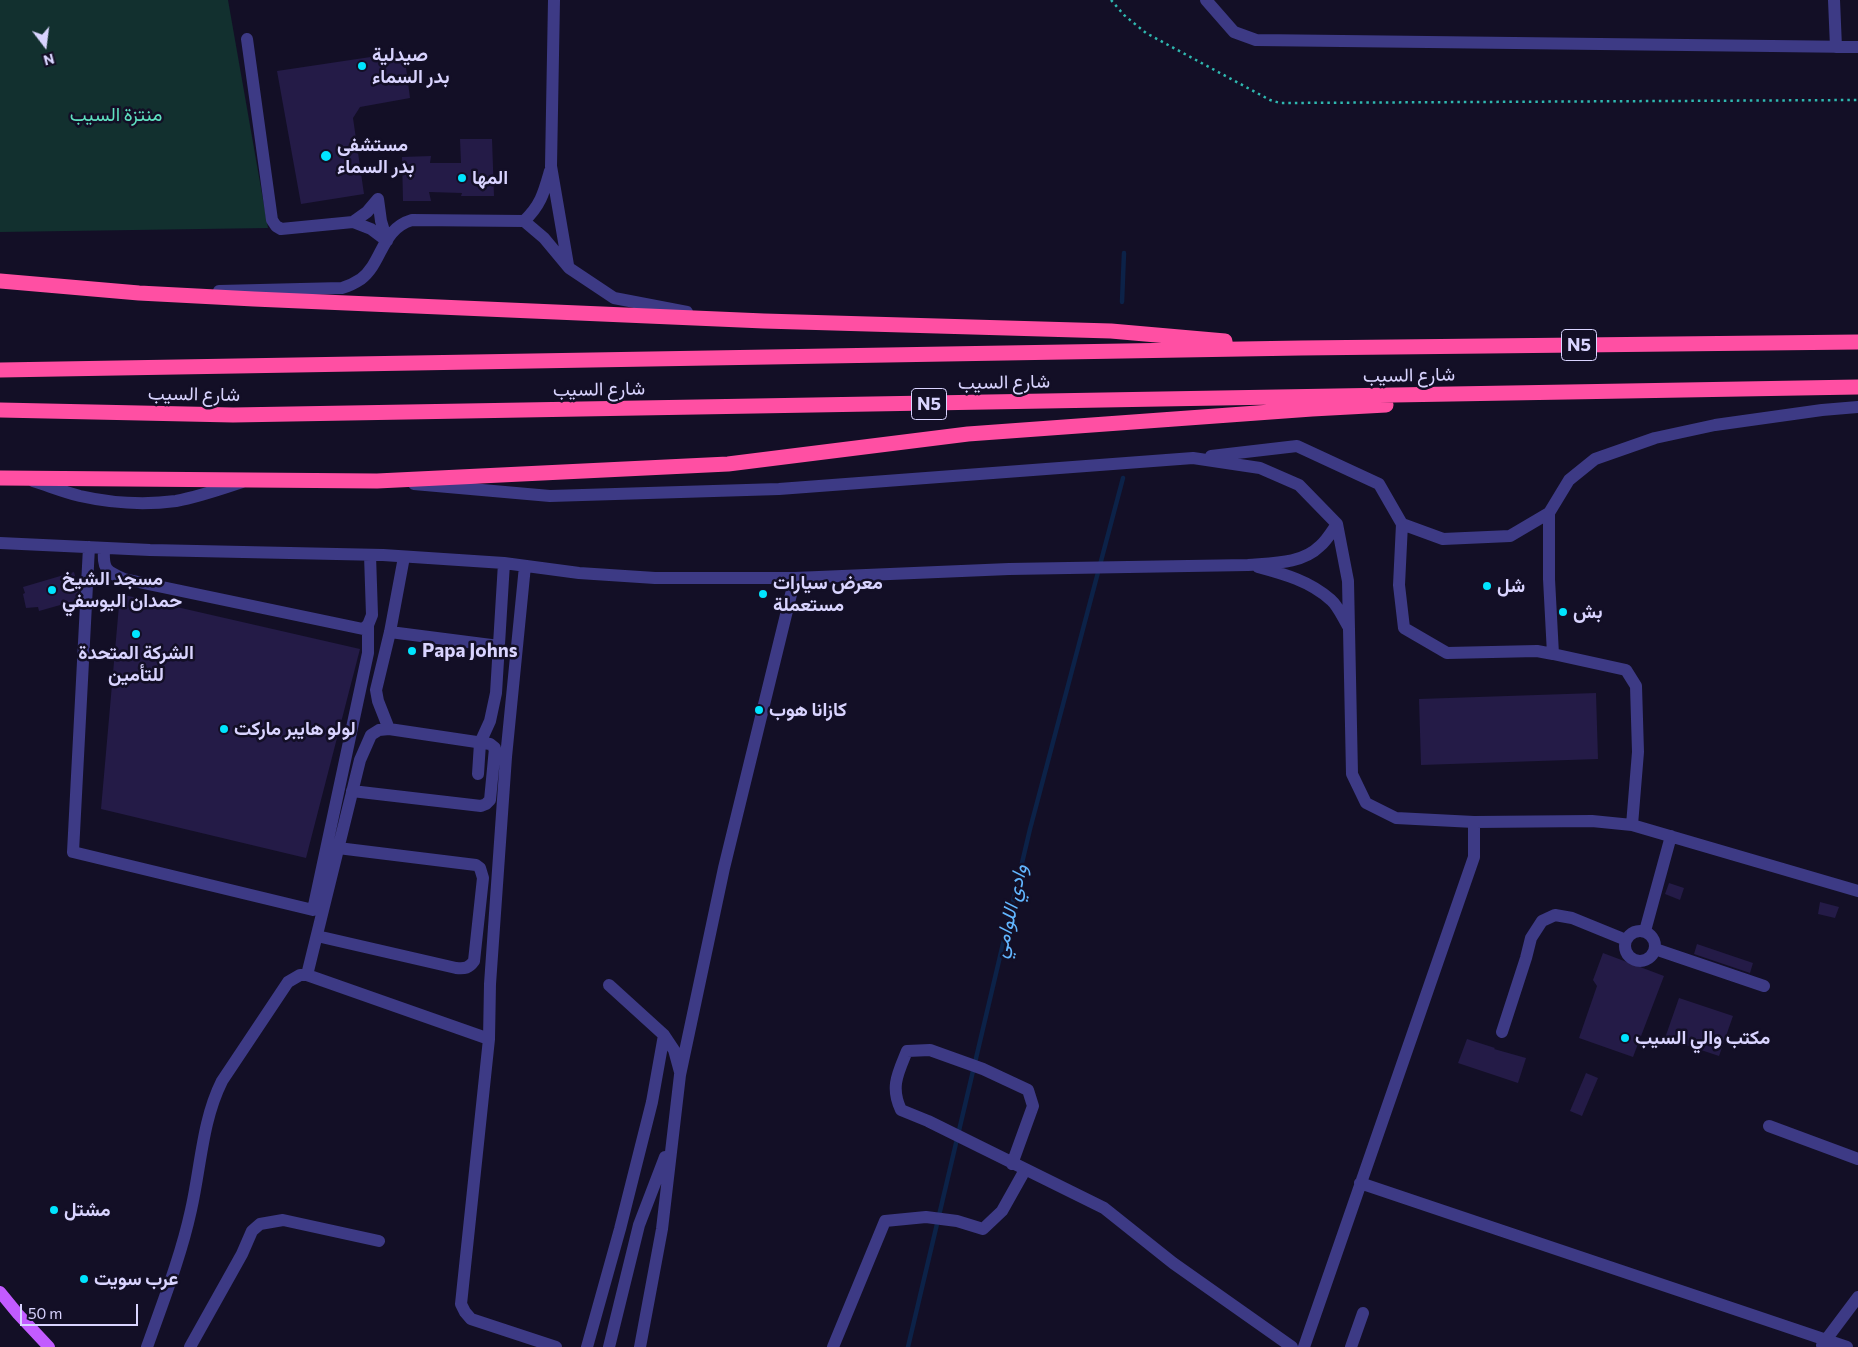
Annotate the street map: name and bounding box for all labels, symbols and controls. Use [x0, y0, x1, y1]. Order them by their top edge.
north arrow [20, 20, 70, 70]
place label: صيدلية بدر السماء [372, 44, 450, 88]
text: N [42, 50, 56, 70]
marker: صيدلية بدر السماء [356, 60, 368, 72]
park label: منتزة السيب [70, 104, 162, 126]
place label: مستشفى بدر السماء [337, 134, 415, 178]
marker: مستشفى بدر السماء [319, 149, 333, 163]
place label: المها [472, 167, 508, 189]
marker: المها [456, 172, 468, 184]
road number: N5 [1562, 330, 1596, 360]
street label: شارع السيب [1363, 363, 1455, 387]
street label: شارع السيب [958, 370, 1050, 394]
street label: شارع السيب [553, 377, 645, 401]
street label: شارع السيب [148, 382, 240, 406]
road number: N5 [912, 388, 946, 419]
place label: مسجد الشيخ حمدان اليوسفي [62, 568, 182, 612]
place label: معرض سيارات مستعملة [773, 572, 883, 616]
place label: شل [1497, 575, 1525, 597]
marker: شل [1481, 580, 1493, 592]
marker: مسجد الشيخ حمدان اليوسفي [46, 584, 58, 596]
marker: معرض سيارات مستعملة [757, 588, 769, 600]
place label: بش [1573, 601, 1602, 623]
marker: بش [1557, 606, 1569, 618]
marker: الشركة المتحدة للتأمين [130, 628, 142, 640]
place label: Papa Johns [422, 640, 517, 662]
place label: الشركة المتحدة للتأمين [78, 642, 194, 686]
marker: Papa Johns [406, 645, 418, 657]
place label: كازانا هوب [769, 699, 847, 721]
marker: كازانا هوب [753, 704, 765, 716]
place label: لولو هايبر ماركت [234, 718, 356, 740]
marker: لولو هايبر ماركت [218, 723, 230, 735]
water label: وادي اللوامي [988, 862, 1032, 960]
place label: مكتب والي السيب [1635, 1027, 1770, 1049]
marker: مكتب والي السيب [1619, 1032, 1631, 1044]
place label: مشتل [64, 1199, 111, 1221]
marker: مشتل [48, 1204, 60, 1216]
place label: عرب سويت [94, 1268, 178, 1290]
marker: عرب سويت [78, 1273, 90, 1285]
scale bar [22, 1294, 140, 1326]
text: 50 m [28, 1304, 62, 1322]

